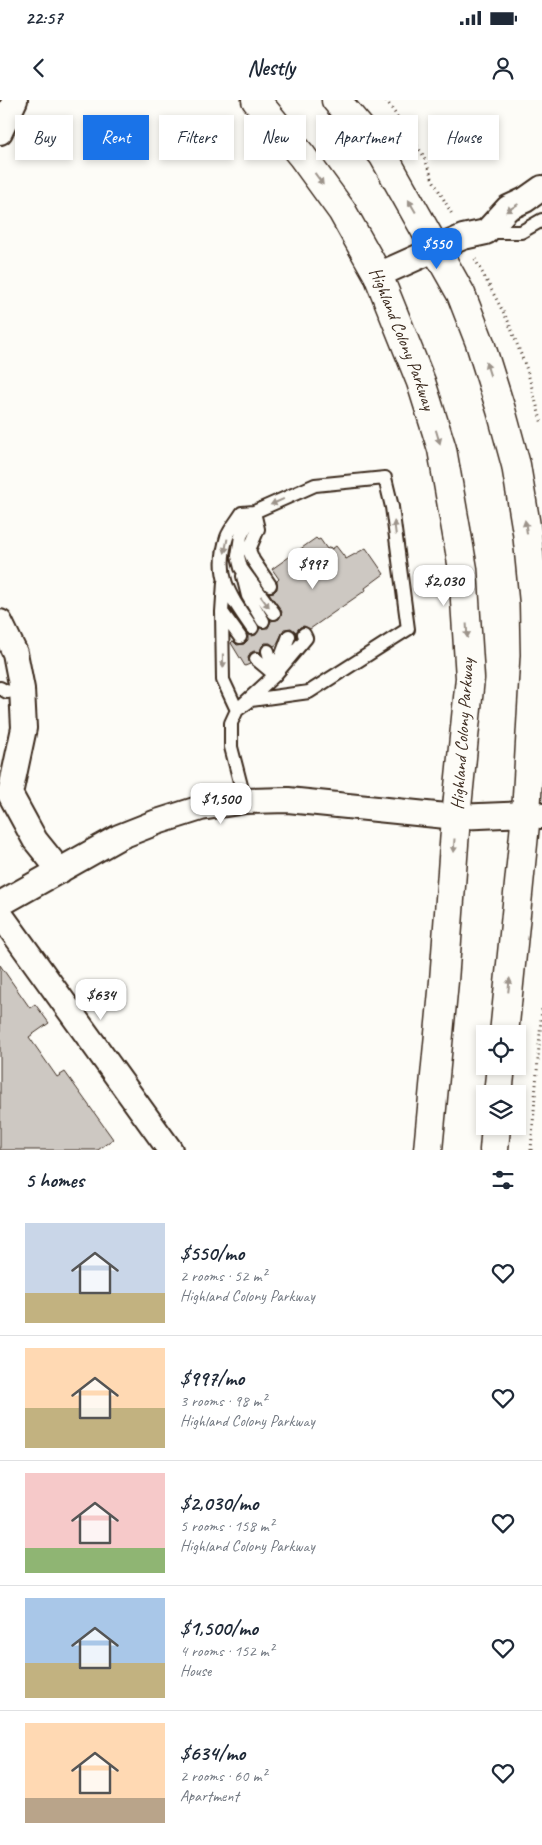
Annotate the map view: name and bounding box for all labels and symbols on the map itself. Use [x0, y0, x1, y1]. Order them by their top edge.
one-way arrow [314, 172, 324, 186]
one-way arrow [408, 200, 417, 213]
one-way arrow [505, 203, 519, 212]
pin: $550 [407, 228, 467, 270]
street label: Highland Colony Parkway [365, 263, 441, 414]
one-way arrow [484, 361, 492, 376]
one-way arrow [435, 429, 442, 444]
one-way arrow [270, 498, 284, 506]
one-way arrow [521, 518, 529, 534]
one-way arrow [391, 520, 399, 536]
one-way arrow [221, 538, 229, 554]
pin: $997 [283, 548, 343, 590]
pin: $2,030 [403, 564, 485, 607]
one-way arrow [260, 595, 271, 608]
one-way arrow [463, 624, 471, 640]
one-way arrow [219, 653, 227, 669]
street label: Highland Colony Parkway [446, 656, 478, 810]
pin: $1,500 [180, 782, 262, 825]
one-way arrow [449, 838, 457, 854]
one-way arrow [505, 977, 513, 993]
pin: $634 [71, 978, 131, 1021]

